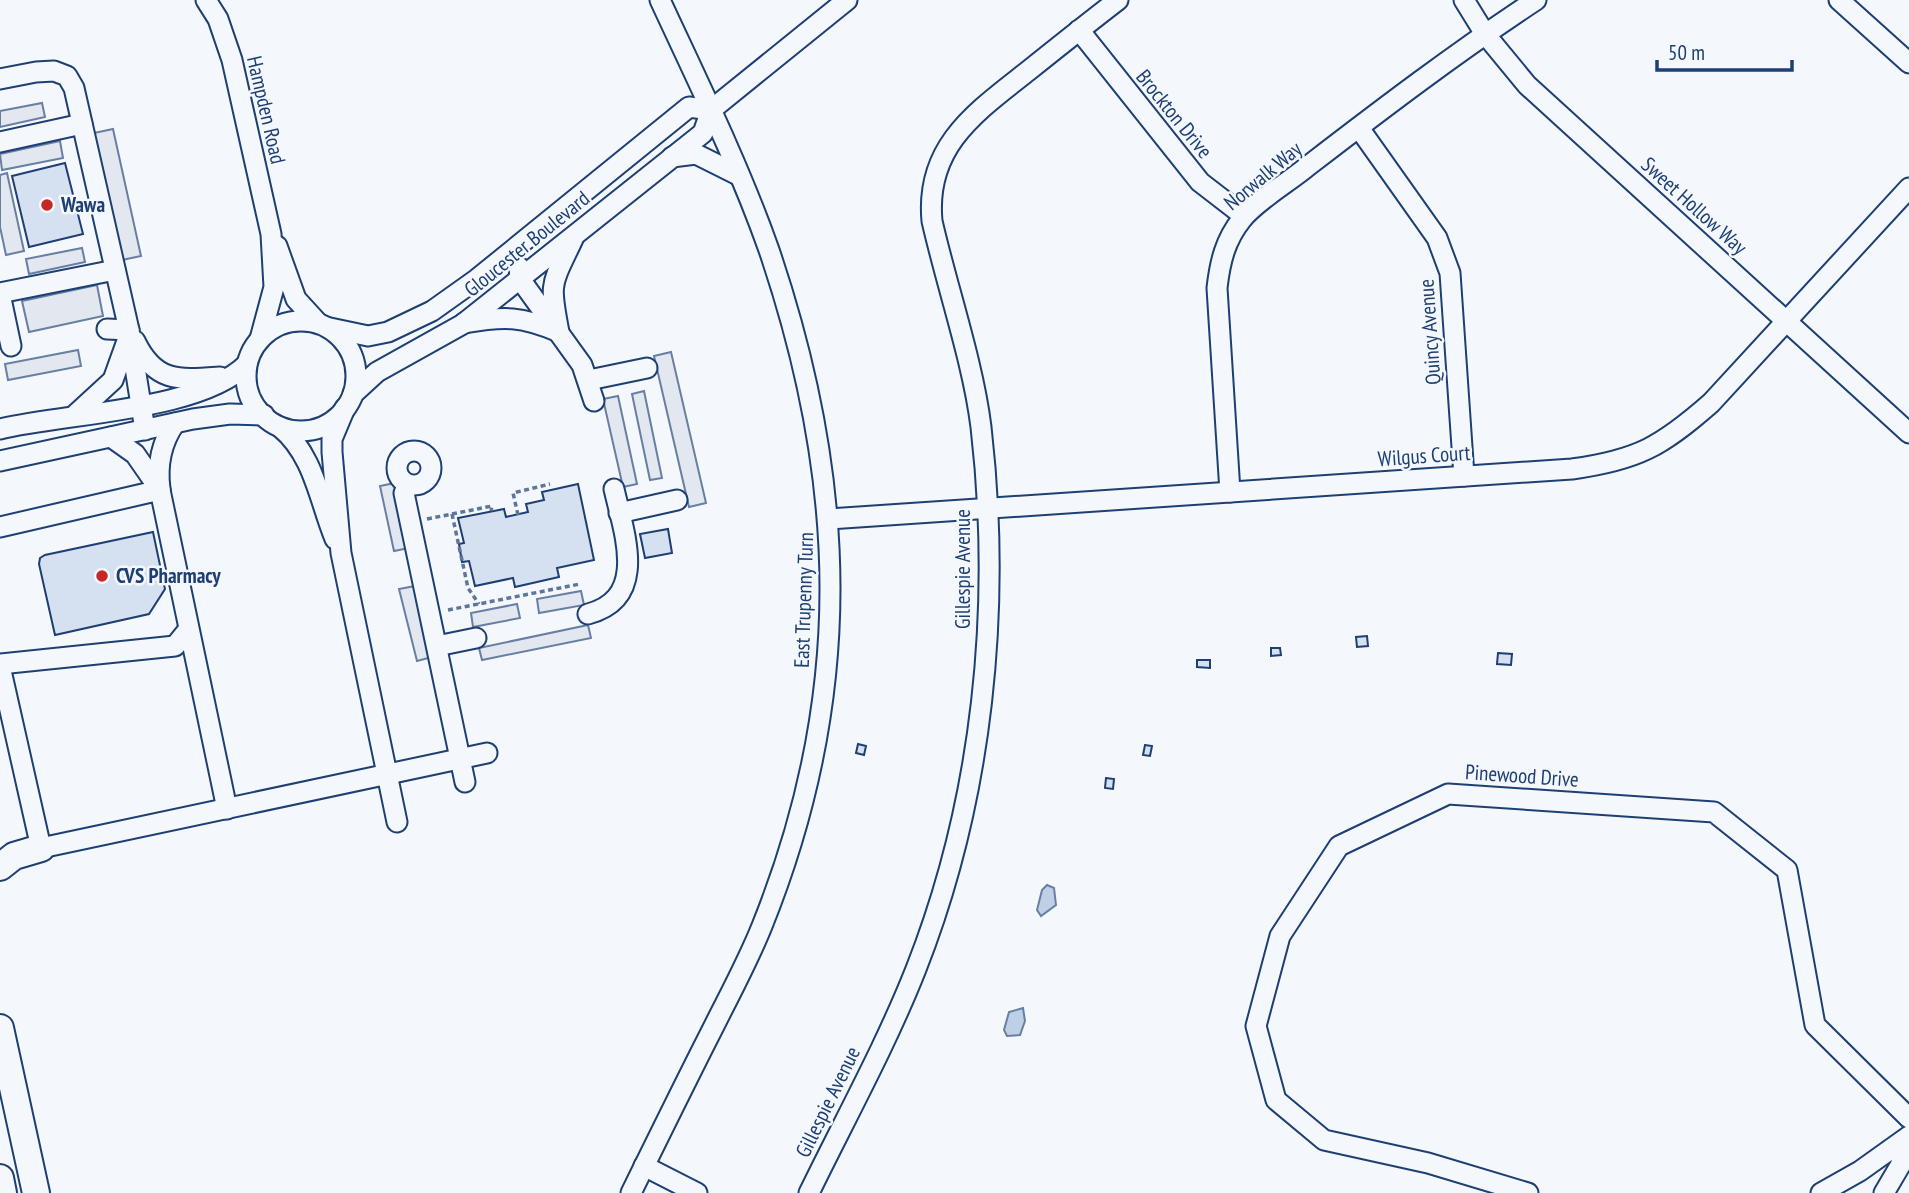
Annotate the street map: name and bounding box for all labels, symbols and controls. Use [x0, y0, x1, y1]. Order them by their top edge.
scale bar [1657, 28, 1792, 72]
text: 50 m [1668, 39, 1705, 66]
street label: Hampden Road [241, 53, 292, 166]
street label: Brockton Drive [1130, 64, 1219, 164]
street label: Norwalk Way [1218, 135, 1307, 216]
street label: Sweet Hollow Way [1636, 151, 1753, 260]
street label: Gloucester Boulevard [459, 185, 595, 302]
place label: Wawa [60, 191, 105, 218]
marker: Wawa [39, 197, 55, 213]
street label: Quincy Avenue [1412, 278, 1447, 386]
street label: Wilgus Court [1377, 439, 1471, 472]
street label: Gillespie Avenue [949, 509, 976, 629]
street label: East Trupenny Turn [788, 532, 819, 668]
place label: CVS Pharmacy [116, 562, 221, 589]
marker: CVS Pharmacy [94, 568, 110, 584]
street label: Pinewood Drive [1464, 758, 1580, 793]
street label: Gillespie Avenue [789, 1042, 866, 1162]

